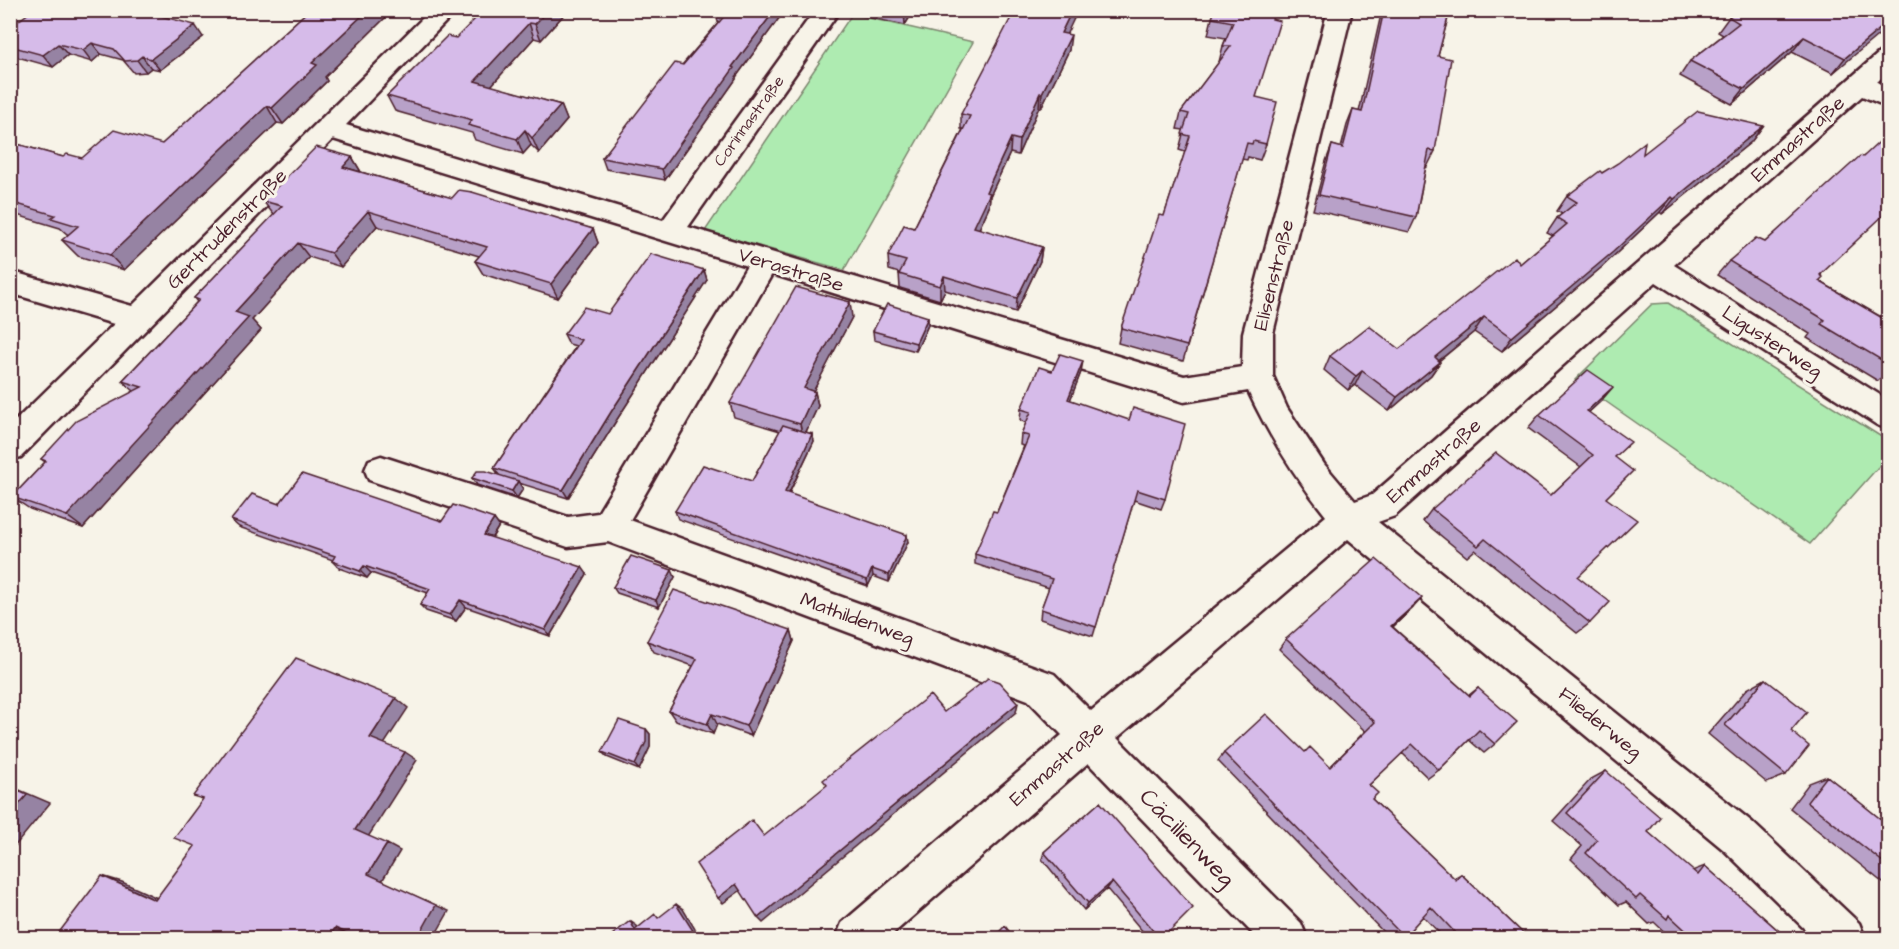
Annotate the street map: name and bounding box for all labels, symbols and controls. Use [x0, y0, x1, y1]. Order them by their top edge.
street label: Corinnastraße [709, 71, 790, 171]
street label: Emmastraße [1745, 89, 1851, 189]
street label: Gertrudenstraße [160, 162, 294, 296]
street label: Elisenstraße [1247, 217, 1301, 333]
street label: Verastraße [735, 241, 847, 299]
street label: Ligusterweg [1716, 299, 1828, 386]
street label: Emmastraße [1380, 412, 1488, 510]
street label: Mathildenweg [796, 585, 918, 653]
street label: Fliederweg [1552, 681, 1648, 766]
street label: Emmastraße [1003, 715, 1111, 813]
street label: Cäcilienweg [1131, 781, 1243, 896]

